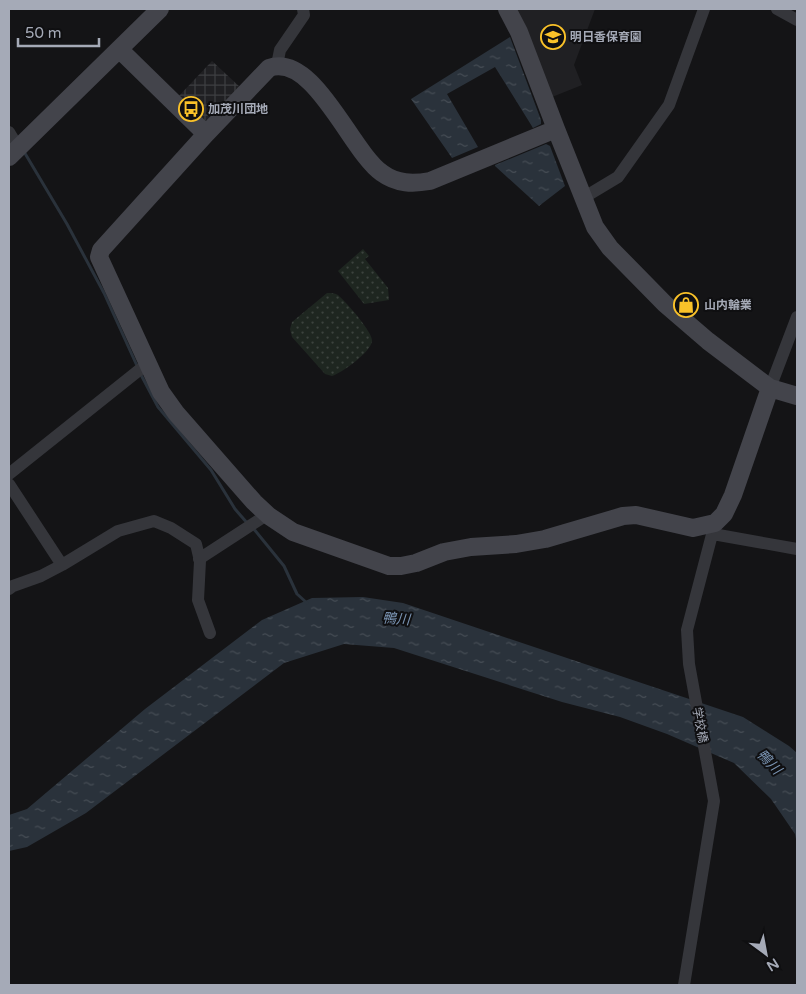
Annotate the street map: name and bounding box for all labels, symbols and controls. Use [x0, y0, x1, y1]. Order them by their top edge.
scale bar [18, 15, 99, 47]
text: 50 m [25, 24, 62, 42]
school or university icon: 明日香保育園 [540, 24, 566, 50]
place label: 明日香保育園 [570, 30, 642, 44]
bus stop icon: 加茂川団地 [178, 96, 204, 122]
place label: 加茂川団地 [208, 102, 268, 116]
shop icon: 山内輪業 [673, 292, 699, 318]
place label: 山内輪業 [704, 298, 752, 312]
water label: 鴨川 [381, 610, 413, 629]
street label: 学校橋 [690, 706, 710, 744]
water label: 鴨川 [753, 746, 786, 779]
north arrow [741, 929, 791, 979]
text: N [763, 954, 782, 975]

